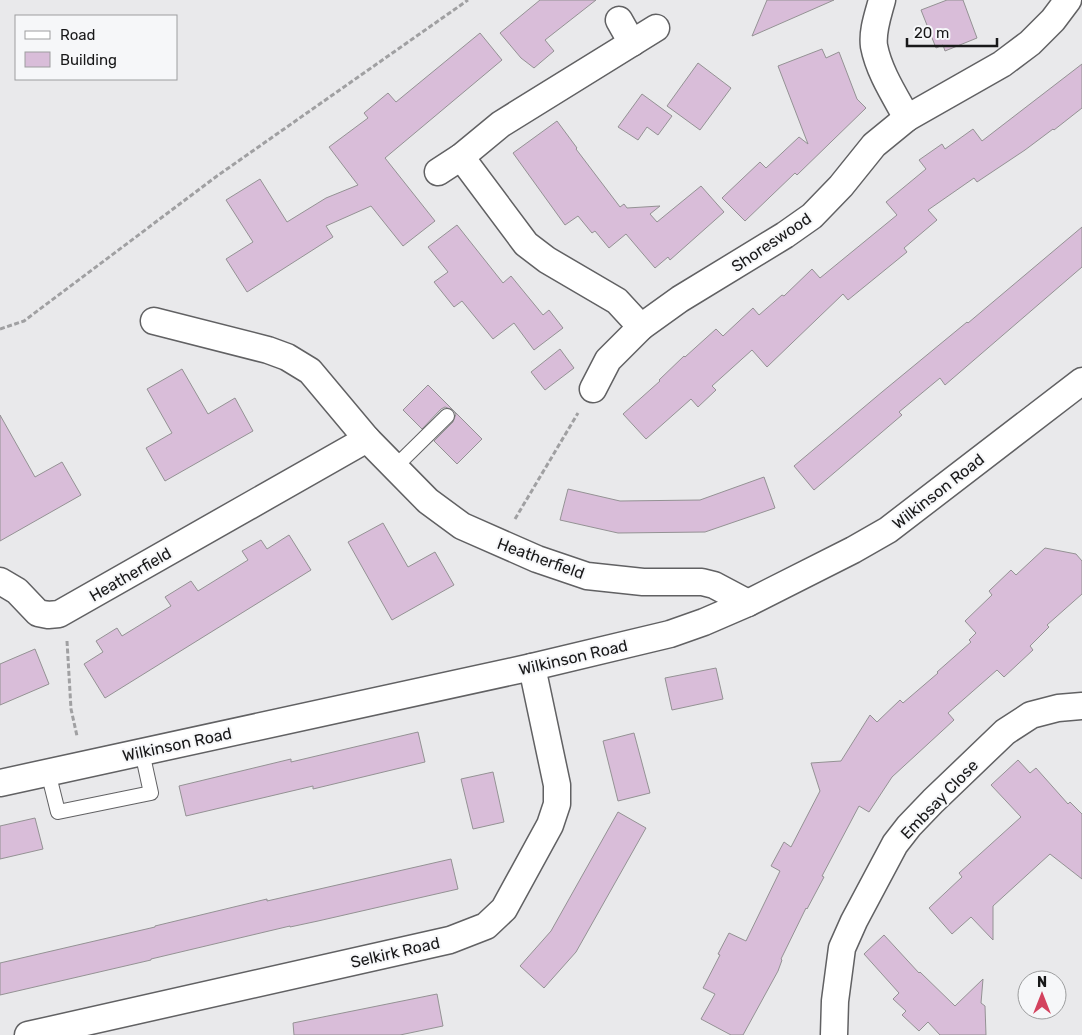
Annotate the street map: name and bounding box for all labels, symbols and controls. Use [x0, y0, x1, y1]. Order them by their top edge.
legend [15, 15, 178, 80]
scale bar [907, 15, 997, 47]
text: 20 m [914, 24, 949, 42]
text: Road [60, 26, 96, 44]
text: Building [60, 51, 117, 69]
street label: Shoreswood [728, 209, 815, 276]
street label: Wilkinson Road [889, 450, 988, 533]
street label: Heatherfield [495, 534, 587, 583]
street label: Heatherfield [86, 543, 175, 605]
street label: Wilkinson Road [517, 636, 629, 679]
street label: Wilkinson Road [121, 724, 234, 765]
street label: Embsay Close [897, 756, 982, 843]
street label: Selkirk Road [349, 933, 442, 972]
north arrow [1017, 970, 1067, 1020]
text: N [1037, 974, 1047, 991]

